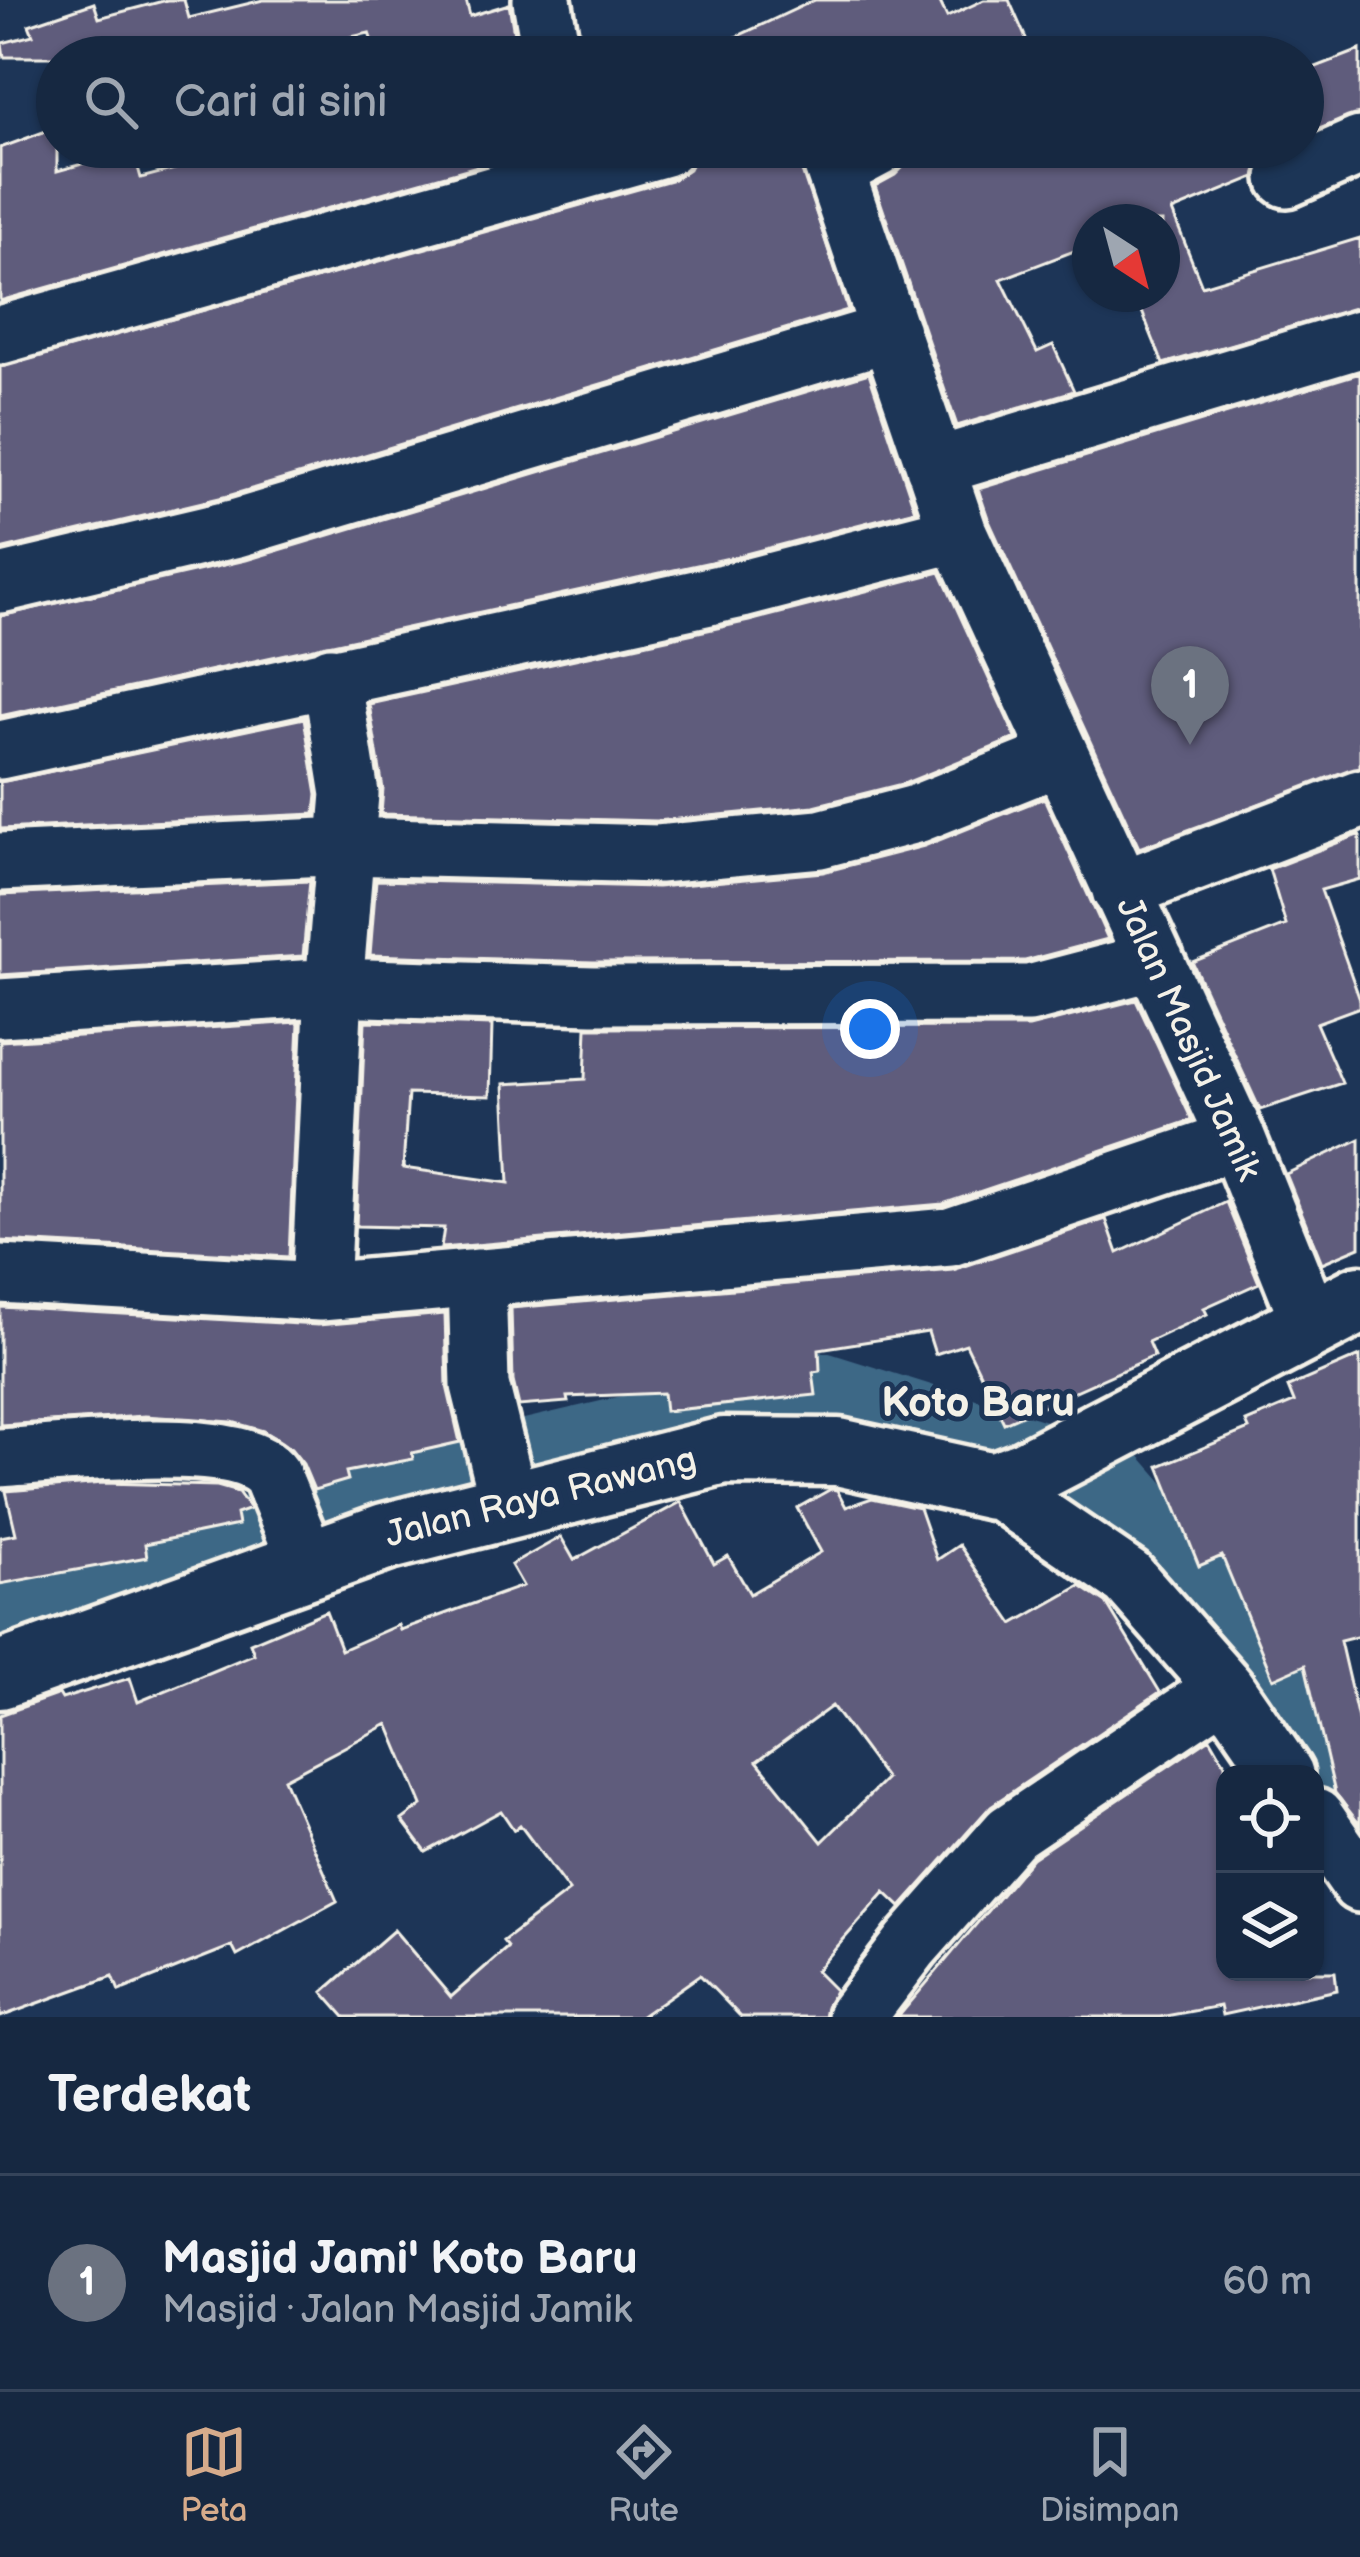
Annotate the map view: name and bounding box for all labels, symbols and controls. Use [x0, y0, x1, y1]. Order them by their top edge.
search box [36, 36, 1324, 168]
icon: search [78, 69, 144, 135]
text: Cari di sini [174, 75, 388, 130]
north arrow [1072, 204, 1180, 312]
pin: 1 [1151, 646, 1229, 745]
street label: Jalan Masjid Jamik [1106, 891, 1270, 1188]
your location [840, 999, 900, 1059]
district label: Koto Baru [881, 1378, 1075, 1429]
street label: Jalan Raya Rawang [381, 1439, 701, 1557]
map controls [1216, 1765, 1324, 1981]
button: locate [1216, 1765, 1324, 1873]
button: layers [1216, 1873, 1324, 1981]
text: Terdekat [48, 2065, 251, 2126]
text: Masjid Jami' Koto Baru [162, 2232, 637, 2287]
text: 1 [79, 2259, 95, 2306]
text: 60 m [1222, 2259, 1312, 2306]
text: Masjid · Jalan Masjid Jamik [162, 2287, 632, 2334]
tab: Peta [181, 2419, 247, 2531]
tab: Rute [608, 2419, 679, 2531]
tab: Disimpan [1040, 2419, 1179, 2531]

